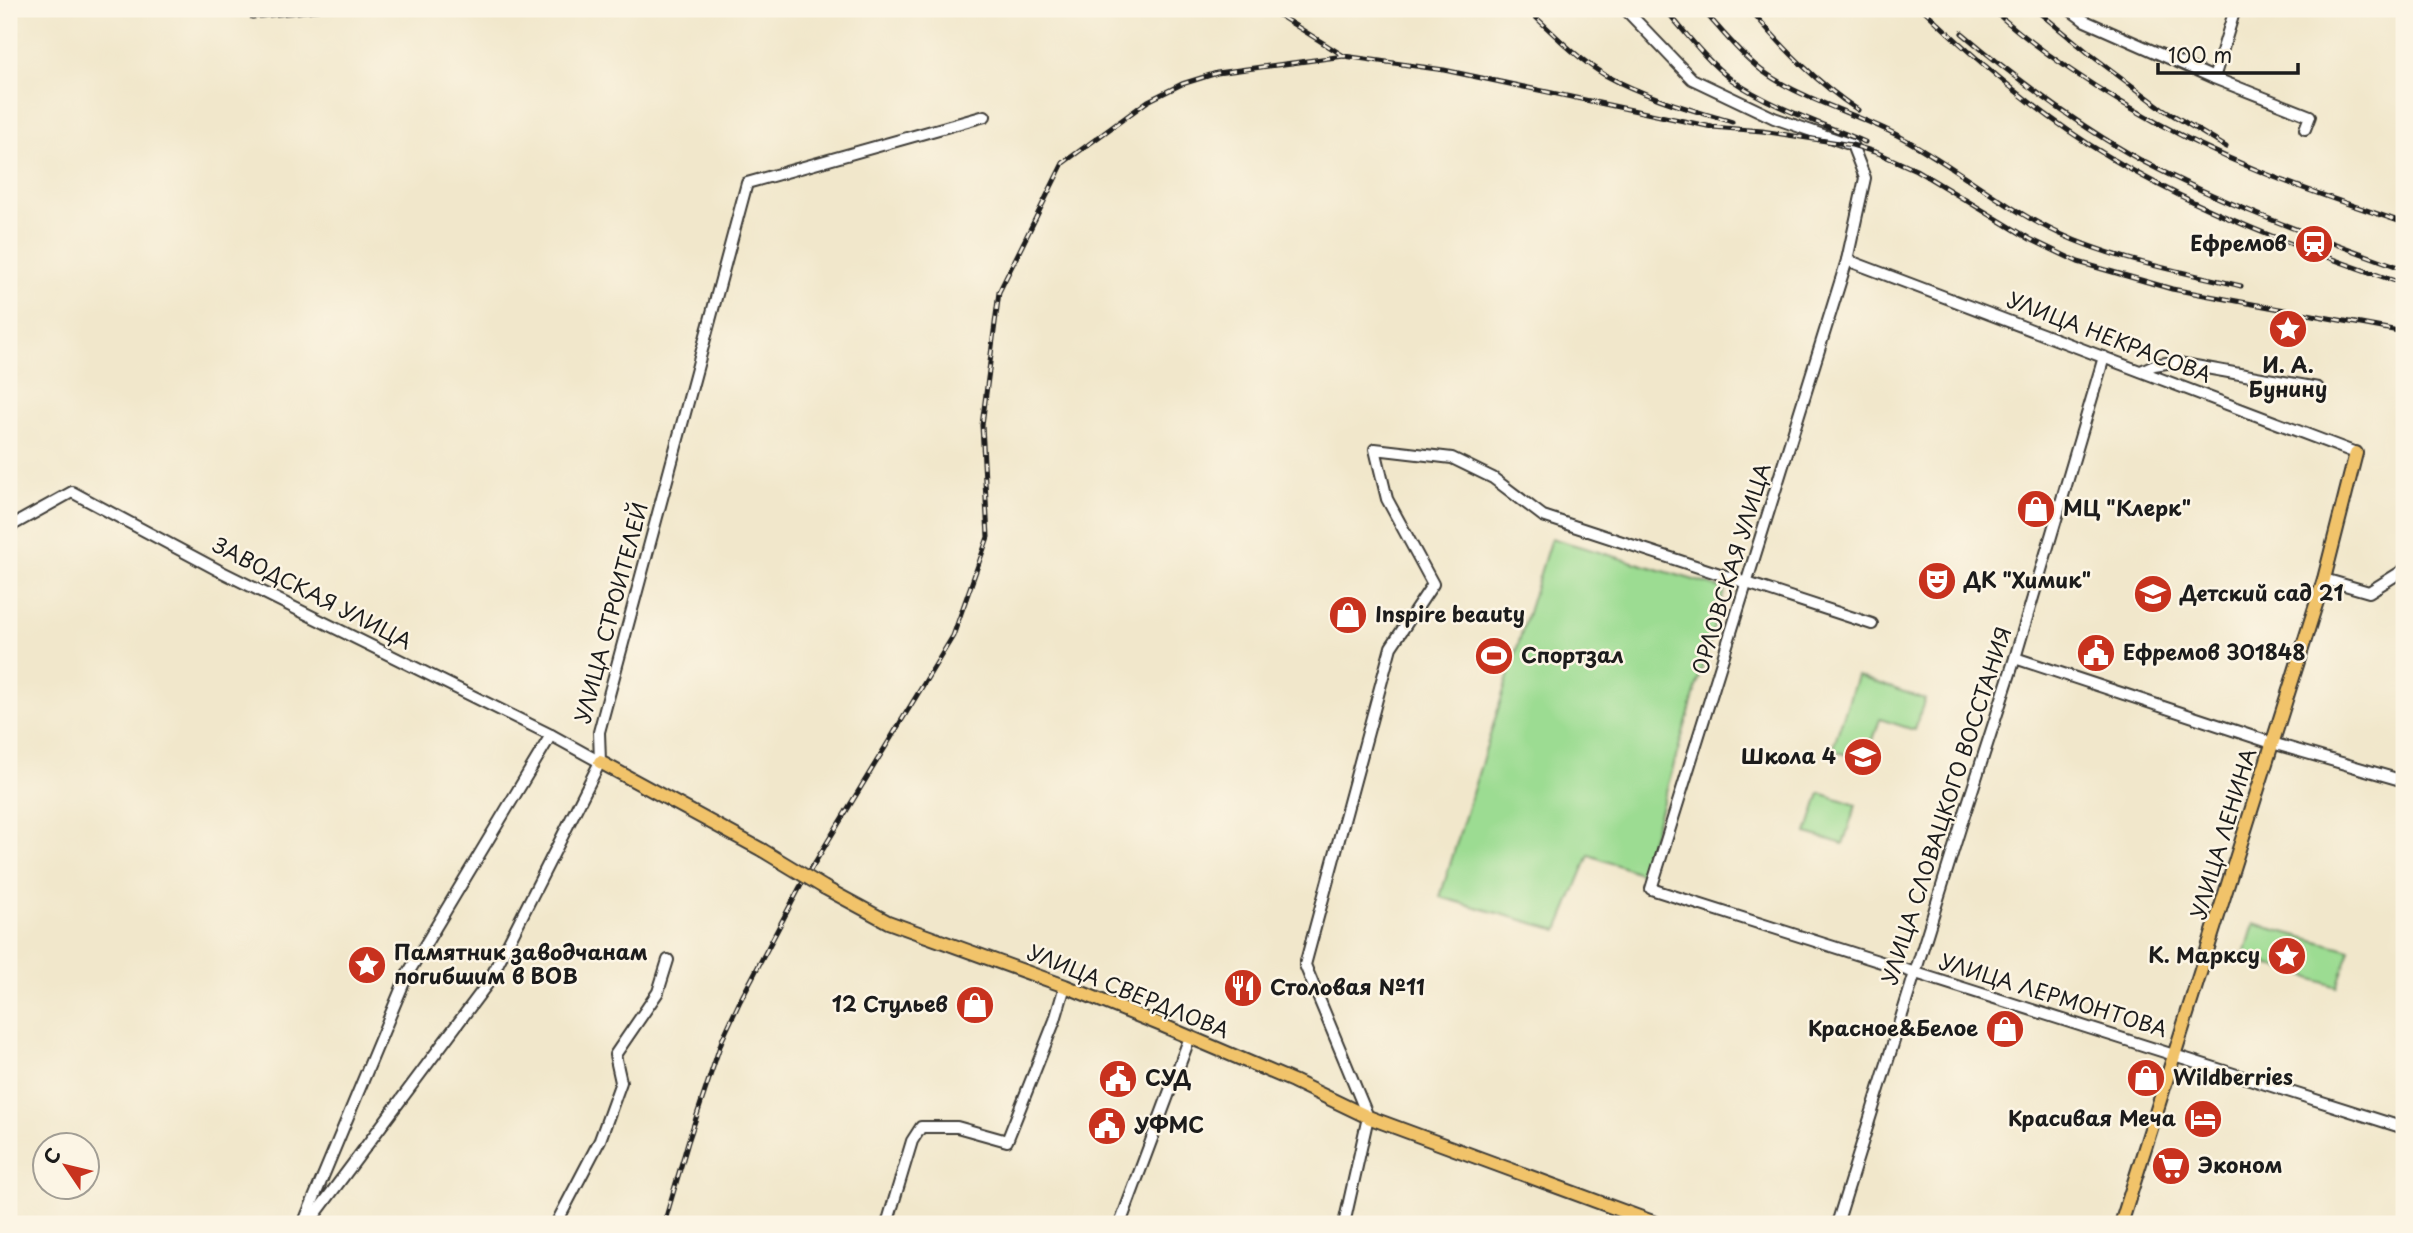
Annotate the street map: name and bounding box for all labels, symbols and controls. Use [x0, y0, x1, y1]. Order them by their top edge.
scale bar [2158, 32, 2298, 76]
text: 100 m [2168, 38, 2232, 70]
station icon: Ефремов [2293, 223, 2335, 265]
place label: Ефремов [2190, 226, 2287, 258]
street label: УЛИЦА НЕКРАСОВА [2003, 282, 2216, 390]
place icon: И. А. Бунину [2267, 308, 2309, 350]
place label: И. А. Бунину [2249, 348, 2327, 404]
street label: ОРЛОВСКАЯ УЛИЦА [1683, 459, 1778, 678]
shop icon: МЦ "Клерк" [2015, 488, 2057, 530]
place label: МЦ "Клерк" [2063, 491, 2191, 523]
street label: УЛИЦА СТРОИТЕЛЕЙ [565, 498, 655, 726]
street label: ЗАВОДСКАЯ УЛИЦА [208, 528, 418, 656]
theatre icon: ДК "Химик" [1916, 560, 1958, 602]
place label: ДК "Химик" [1963, 563, 2091, 595]
school or university icon: Детский сад 21 [2132, 573, 2174, 615]
place label: Детский сад 21 [2179, 576, 2344, 608]
shop icon: Inspire beauty [1327, 594, 1369, 636]
place label: Inspire beauty [1375, 597, 1525, 629]
street label: УЛИЦА СЛОВАЦКОГО ВОССТАНИЯ [1872, 622, 2018, 989]
public building icon: Ефремов 301848 [2075, 632, 2117, 674]
sports icon: Спортзал [1473, 635, 1515, 677]
place label: Ефремов 301848 [2123, 635, 2306, 667]
place label: Спортзал [1521, 638, 1624, 670]
school or university icon: Школа 4 [1842, 736, 1884, 778]
place label: Школа 4 [1741, 739, 1836, 771]
street label: УЛИЦА ЛЕНИНА [2181, 744, 2263, 923]
place label: Памятник заводчанам погибшим в ВОВ [394, 935, 648, 991]
street label: УЛИЦА СВЕРДЛОВА [1023, 935, 1234, 1045]
place icon: К. Марксу [2266, 935, 2308, 977]
place label: К. Марксу [2148, 938, 2260, 970]
place icon: Памятник заводчанам погибшим в ВОВ [346, 944, 388, 986]
street label: УЛИЦА ЛЕРМОНТОВА [1936, 944, 2172, 1044]
restaurant icon: Столовая №11 [1222, 967, 1264, 1009]
place label: Столовая №11 [1270, 970, 1425, 1002]
shop icon: 12 Стульев [954, 984, 996, 1026]
place label: 12 Стульев [832, 987, 948, 1019]
shop icon: Красное&Белое [1984, 1008, 2026, 1050]
place label: Красное&Белое [1808, 1011, 1978, 1043]
shop icon: Wildberries [2125, 1057, 2167, 1099]
public building icon: СУД [1097, 1058, 1139, 1100]
place label: Wildberries [2173, 1060, 2293, 1092]
place label: СУД [1145, 1061, 1191, 1093]
hotel icon: Красивая Меча [2182, 1098, 2224, 1140]
place label: Красивая Меча [2008, 1101, 2177, 1133]
public building icon: УФМС [1086, 1105, 1128, 1147]
place label: УФМС [1134, 1108, 1204, 1140]
north arrow [32, 1132, 102, 1202]
text: С [36, 1142, 67, 1170]
supermarket icon: Эконом [2150, 1145, 2192, 1187]
place label: Эконом [2198, 1148, 2283, 1180]

